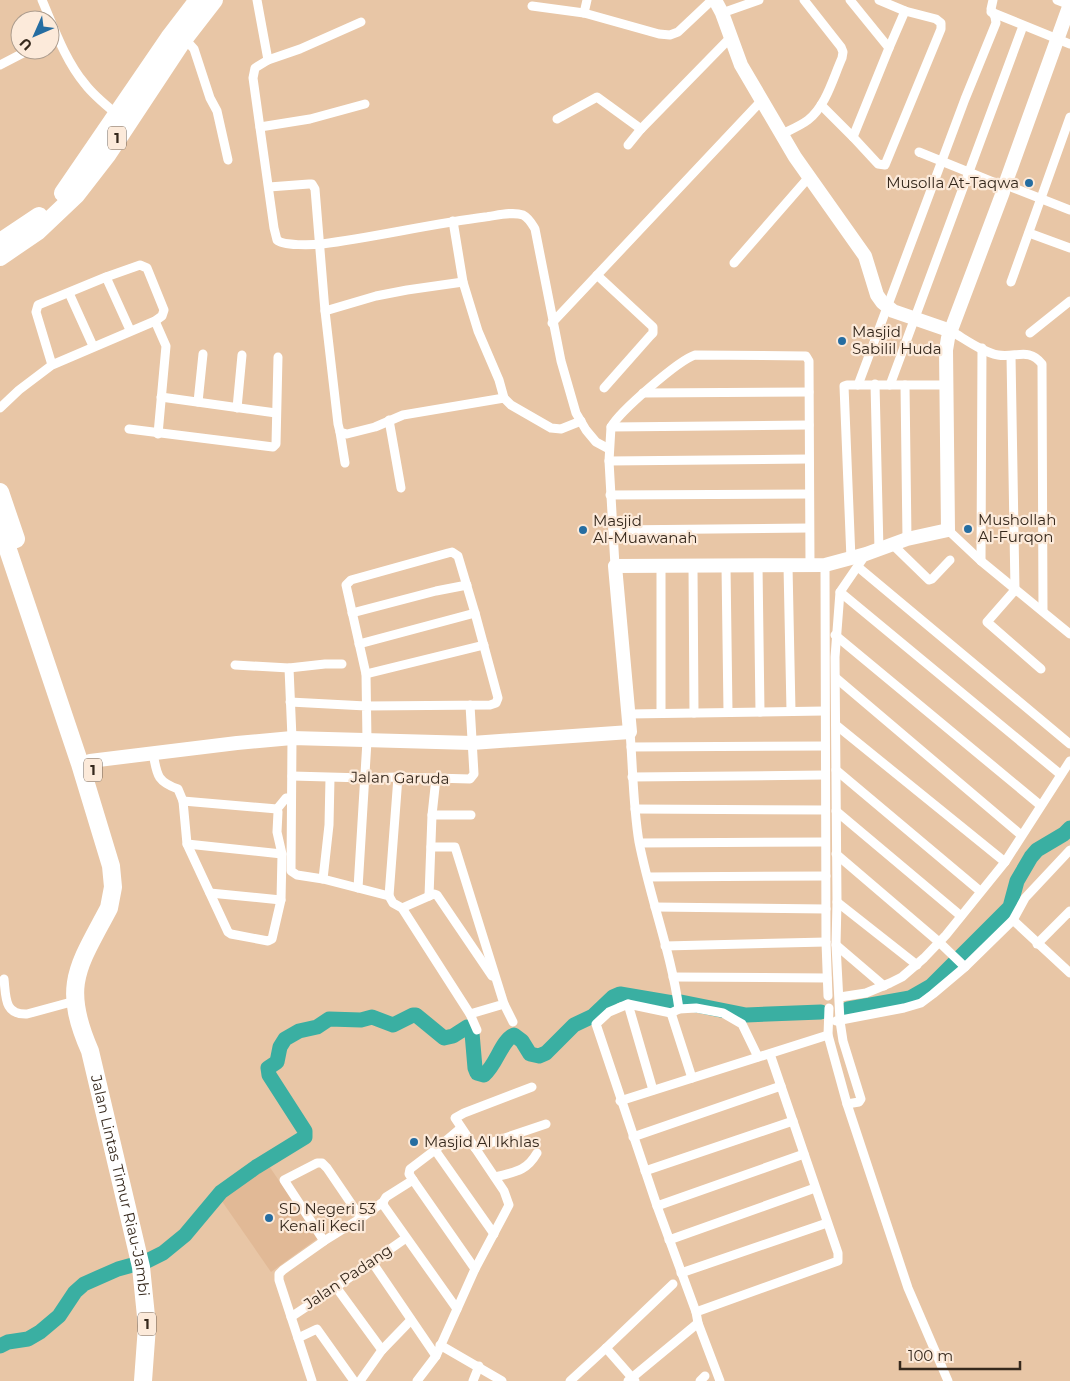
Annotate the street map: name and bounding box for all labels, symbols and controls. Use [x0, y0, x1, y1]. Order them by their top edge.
north arrow [10, 10, 60, 60]
text: U [16, 34, 36, 54]
road number: 1 [108, 126, 126, 150]
place label: Musolla At-Taqwa [886, 173, 1019, 192]
marker: Musolla At-Taqwa [1023, 177, 1035, 189]
place label: Masjid Sabilil Huda [852, 322, 942, 358]
marker: Masjid Sabilil Huda [836, 335, 848, 347]
place label: Mushollah Al-Furqon [978, 510, 1056, 546]
place label: Masjid Al-Muawanah [593, 511, 698, 547]
marker: Mushollah Al-Furqon [962, 523, 974, 535]
marker: Masjid Al-Muawanah [577, 524, 589, 536]
road number: 1 [84, 758, 102, 782]
street label: Jalan Garuda [349, 767, 450, 788]
street label: Jalan Lintas Timur Riau-Jambi [87, 1072, 154, 1297]
place label: Masjid Al Ikhlas [424, 1132, 539, 1151]
marker: Masjid Al Ikhlas [408, 1136, 420, 1148]
place label: SD Negeri 53 Kenali Kecil [279, 1199, 376, 1235]
marker: SD Negeri 53 Kenali Kecil [263, 1212, 275, 1224]
street label: Jalan Padang [299, 1240, 395, 1314]
road number: 1 [138, 1312, 156, 1336]
scale bar [900, 1338, 1020, 1370]
text: 100 m [908, 1346, 953, 1365]

